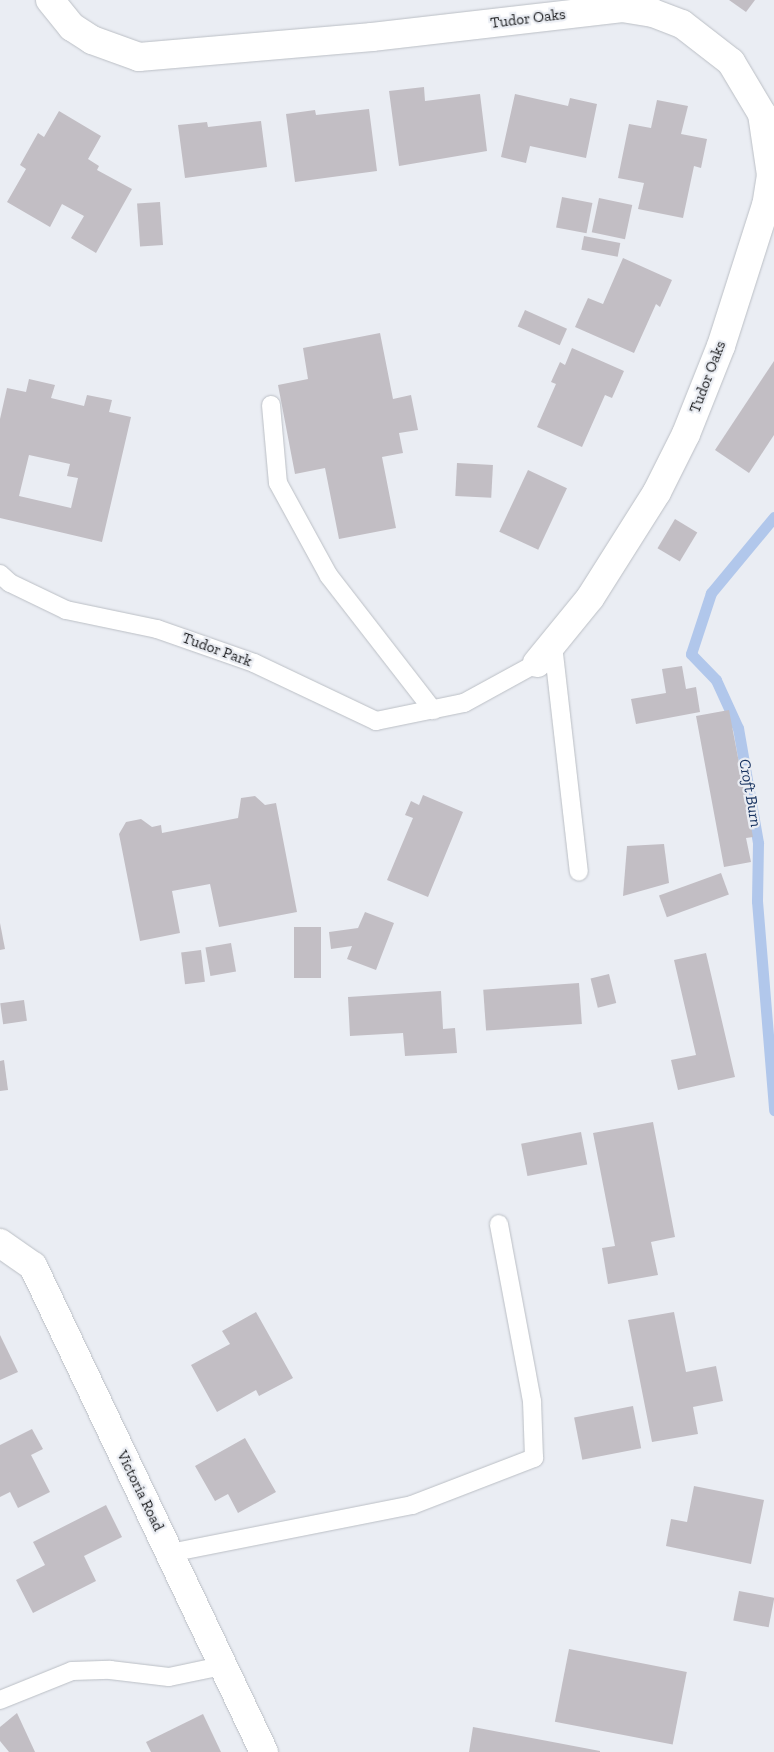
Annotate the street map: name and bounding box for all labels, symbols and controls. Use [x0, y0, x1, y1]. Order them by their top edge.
street label: Tudor Oaks [489, 5, 567, 33]
street label: Tudor Oaks [686, 338, 730, 416]
street label: Tudor Park [180, 629, 254, 671]
water label: Croft Burn [735, 758, 765, 828]
street label: Victoria Road [113, 1448, 167, 1534]

